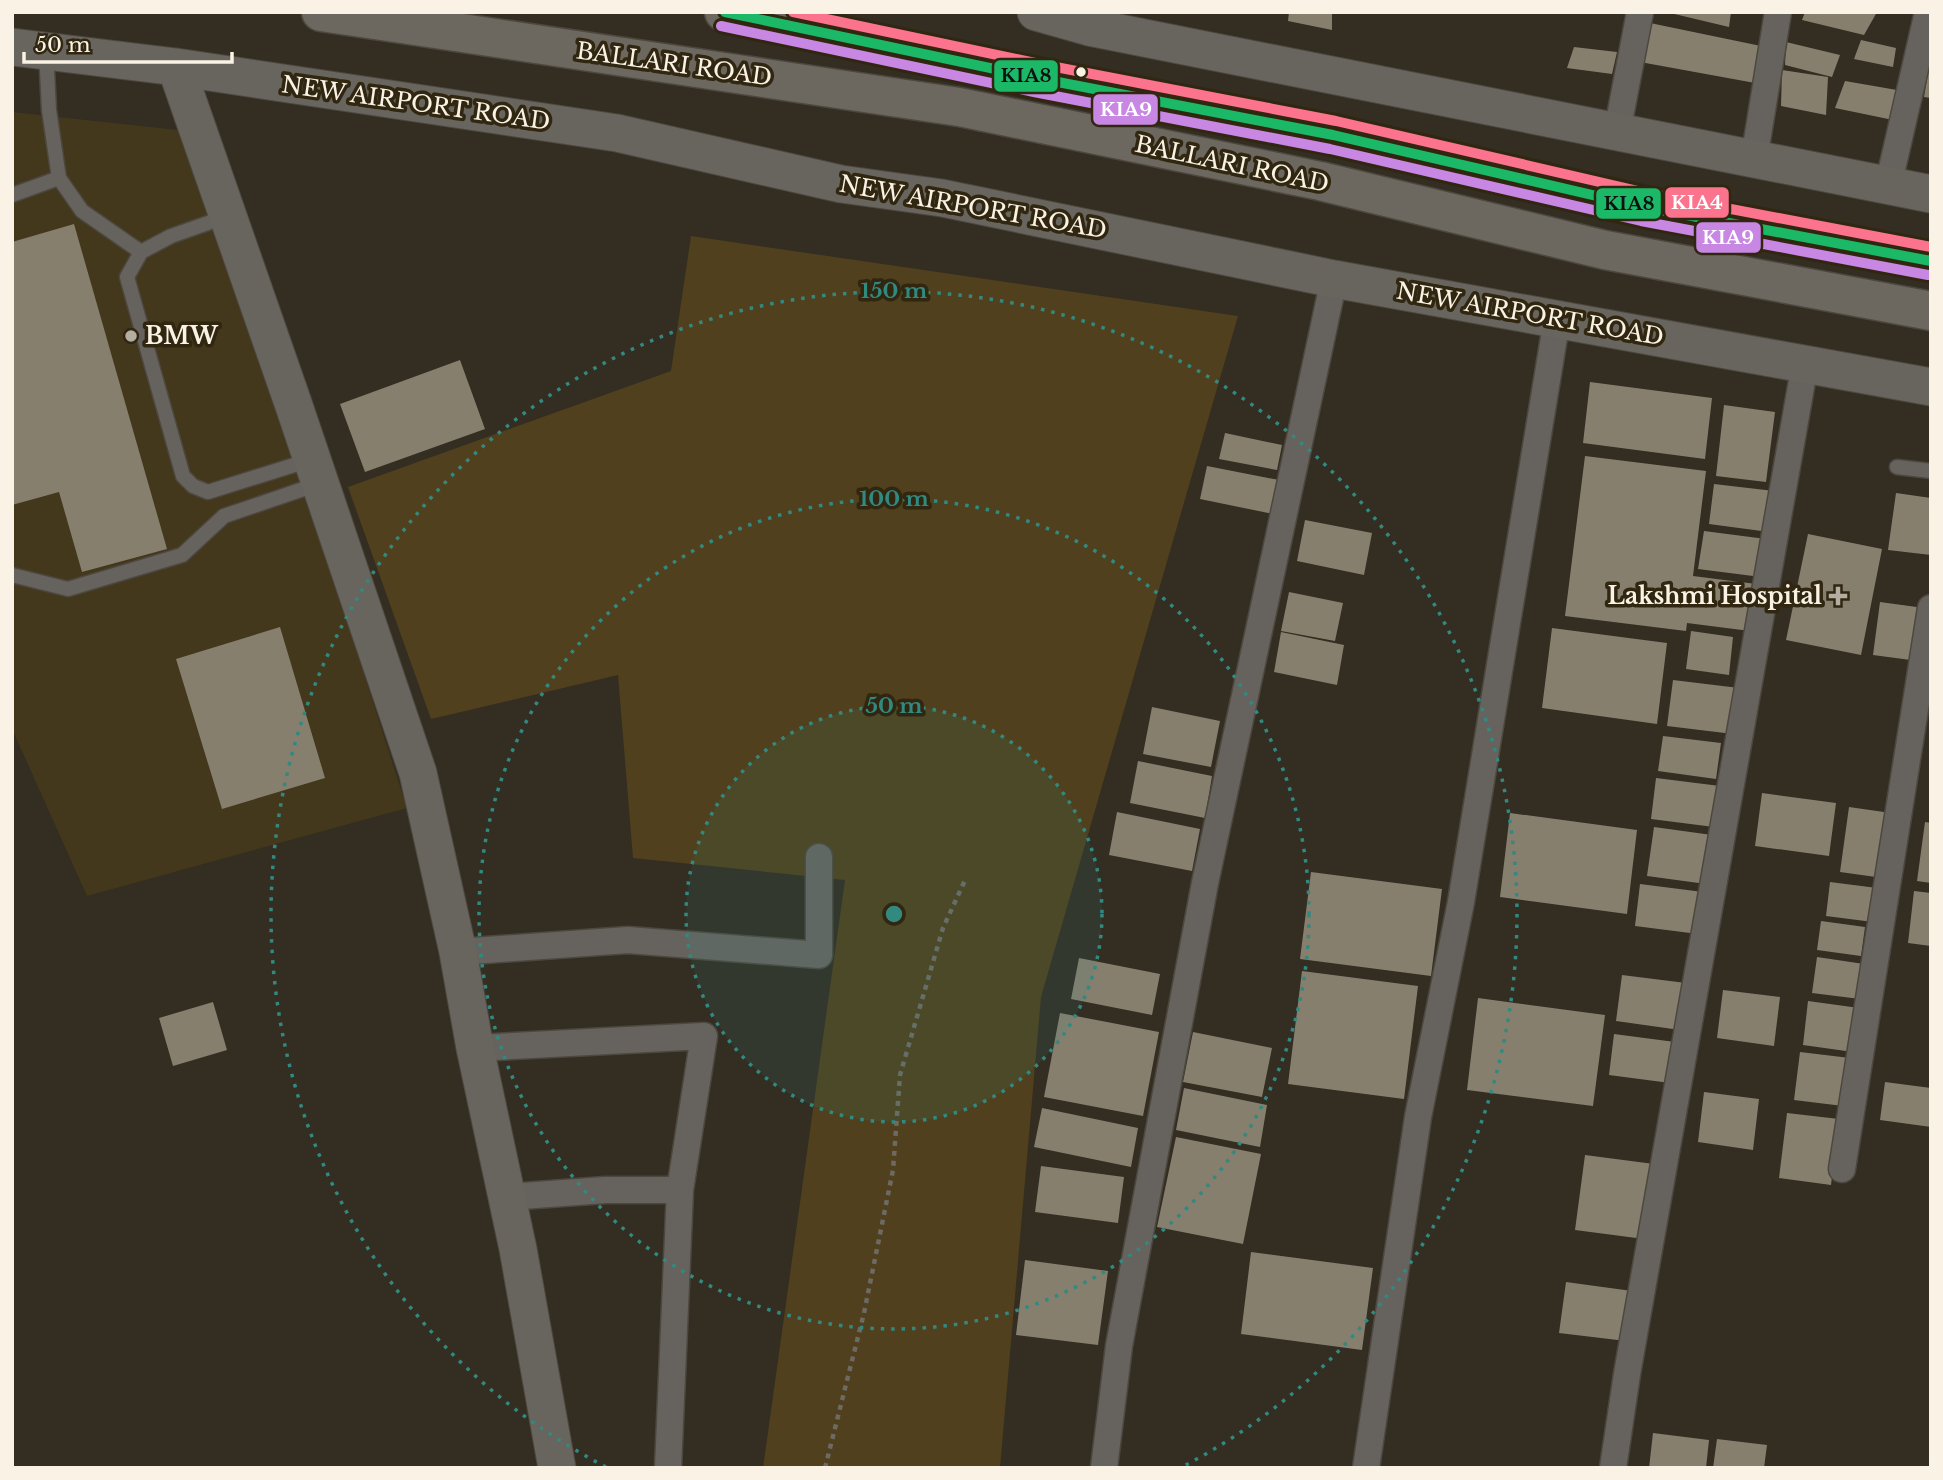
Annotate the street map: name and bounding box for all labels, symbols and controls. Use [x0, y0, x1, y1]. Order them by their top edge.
scale bar [24, 21, 233, 65]
text: 50 m [35, 32, 91, 58]
street label: BALLARI ROAD [574, 36, 774, 92]
line badge: KIA8 [993, 59, 1059, 93]
text: KIA8 [1000, 64, 1052, 87]
unlabelled marker [1074, 65, 1088, 79]
street label: NEW AIRPORT ROAD [280, 70, 552, 136]
line badge: KIA9 [1092, 93, 1159, 126]
text: KIA9 [1100, 98, 1152, 121]
street label: BALLARI ROAD [1133, 130, 1331, 198]
street label: NEW AIRPORT ROAD [837, 170, 1109, 244]
line badge: KIA4 [1664, 186, 1730, 219]
line badge: KIA8 [1595, 187, 1662, 220]
text: KIA4 [1671, 191, 1723, 214]
text: KIA8 [1603, 192, 1655, 215]
line badge: KIA9 [1695, 221, 1762, 254]
text: KIA9 [1702, 226, 1754, 249]
street label: NEW AIRPORT ROAD [1394, 277, 1666, 351]
text: 150 m [861, 278, 927, 304]
place label: BMW [145, 322, 219, 350]
marker: BMW [123, 328, 139, 344]
text: 100 m [859, 486, 929, 512]
place label: Lakshmi Hospital [1608, 582, 1822, 610]
marker: Lakshmi Hospital [1828, 586, 1848, 606]
text: 50 m [865, 693, 923, 719]
centre of rings [882, 902, 906, 926]

